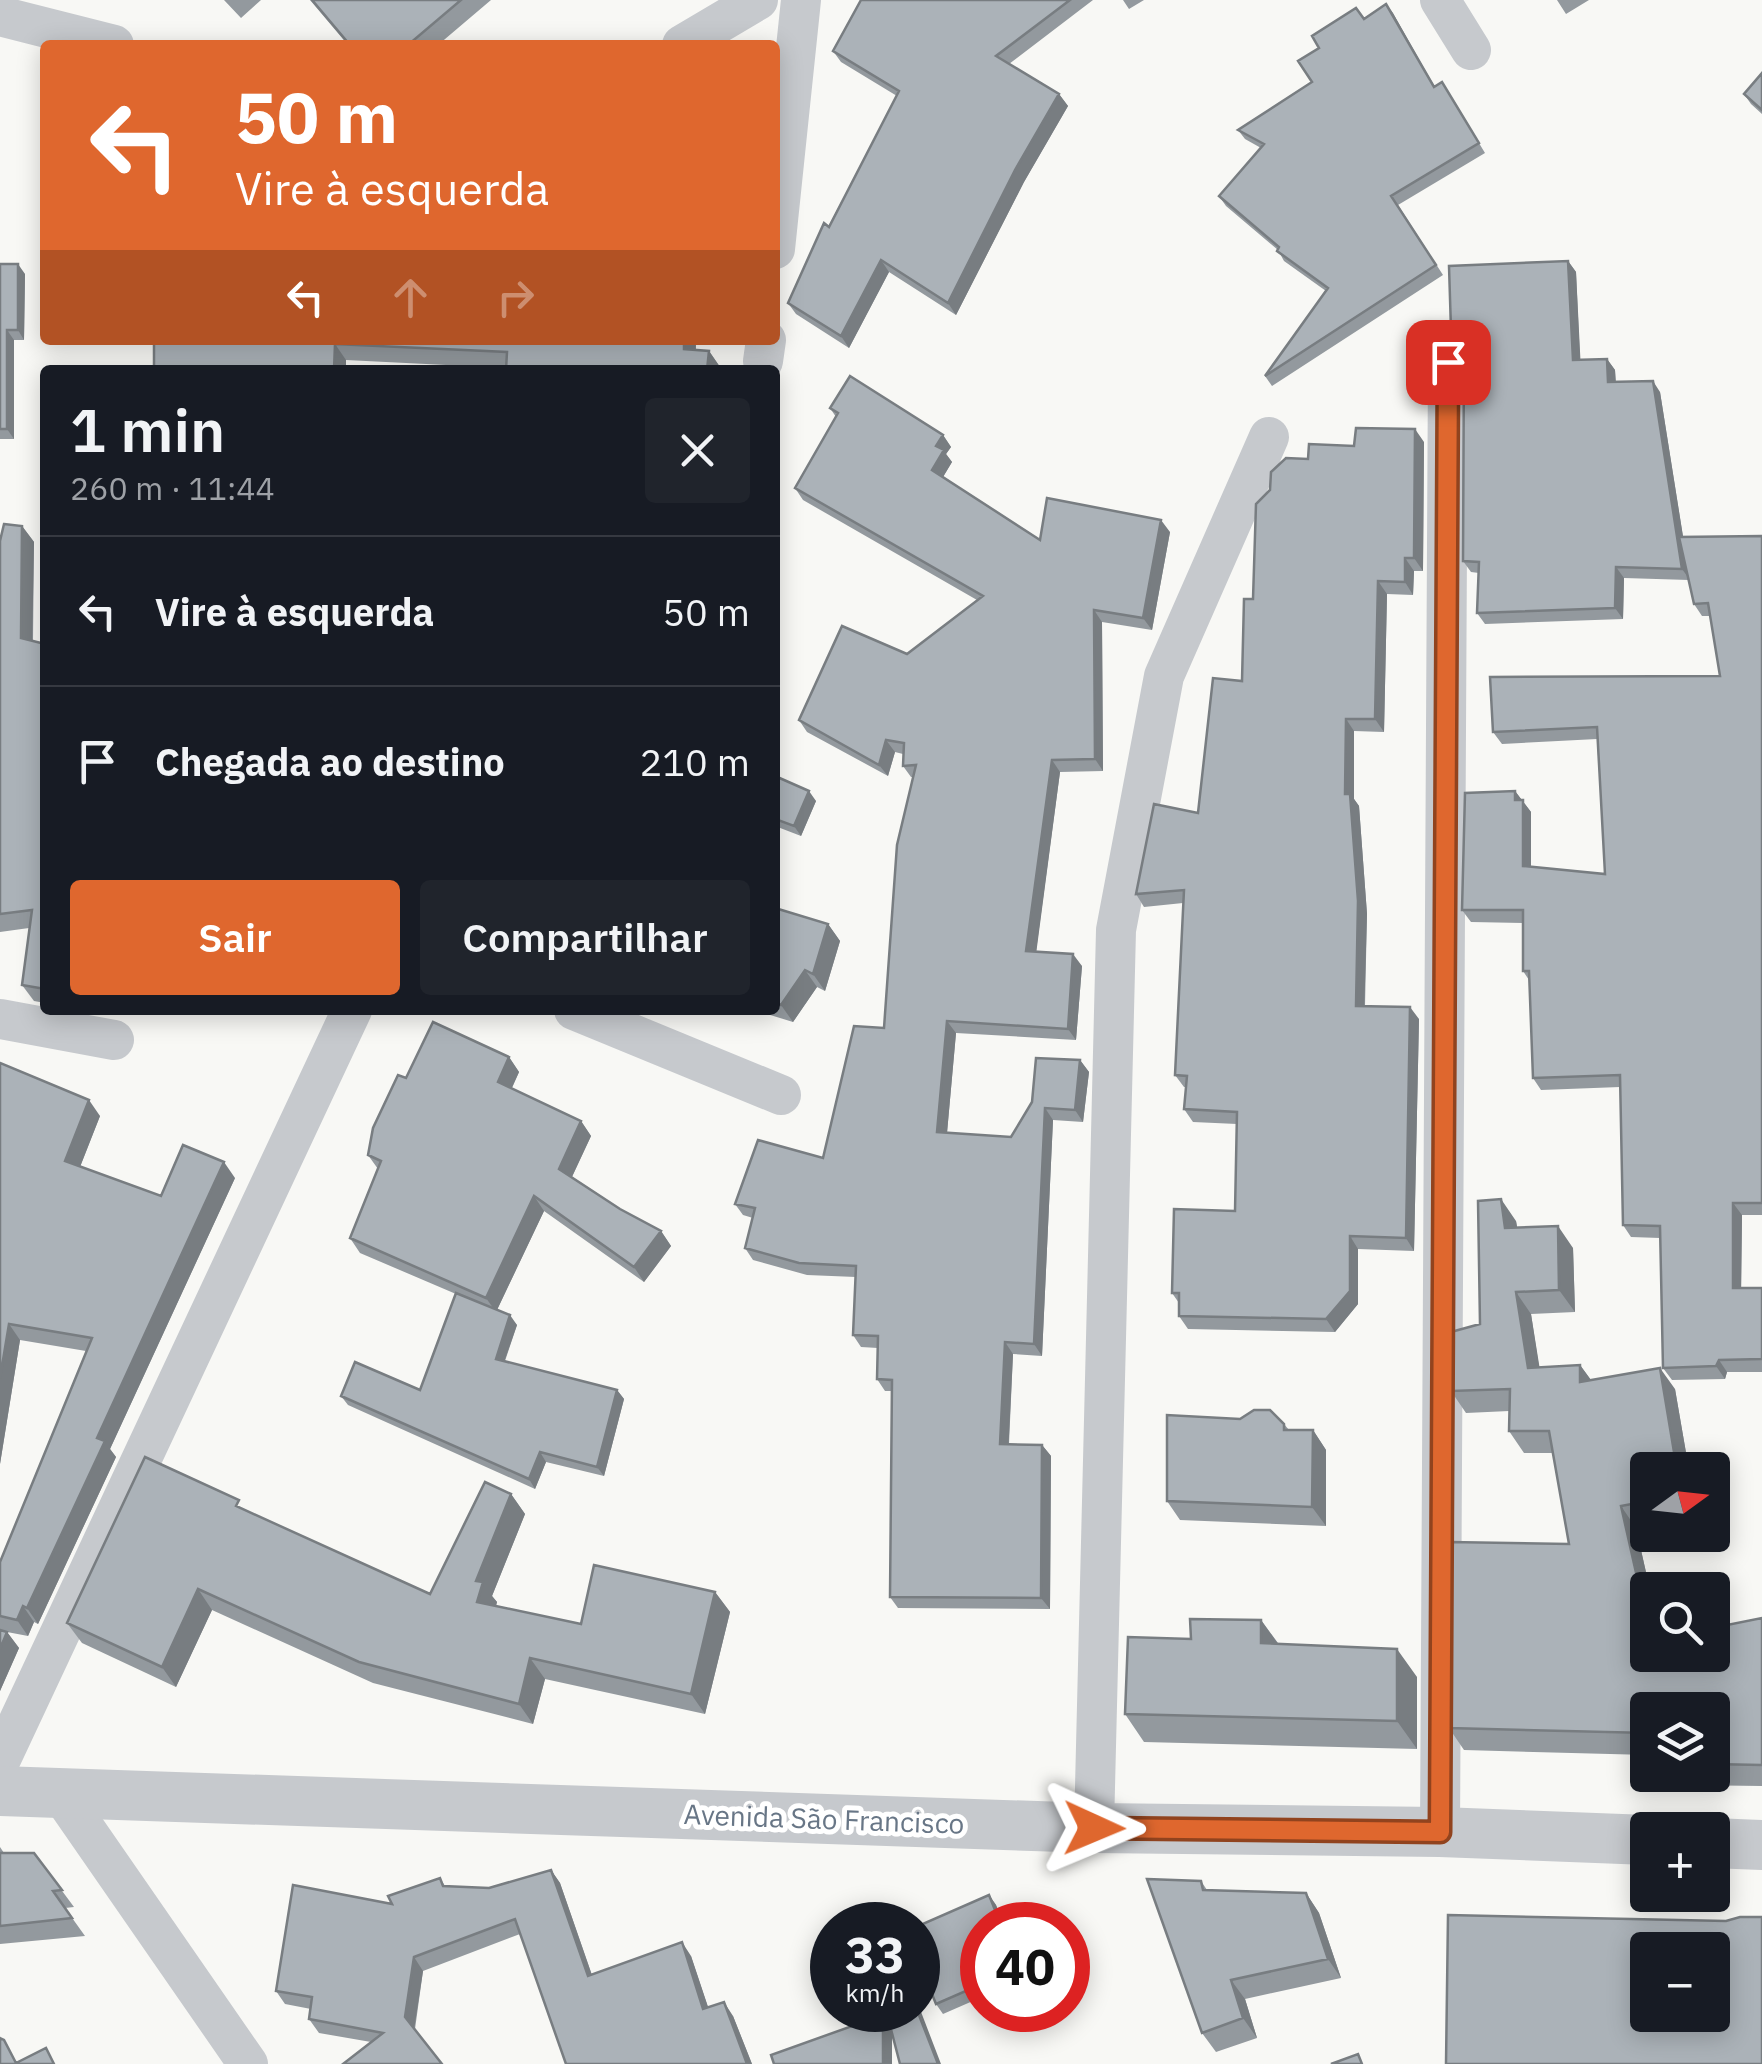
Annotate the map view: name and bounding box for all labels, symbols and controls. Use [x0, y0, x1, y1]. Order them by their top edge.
text: 50 m [235, 71, 398, 162]
icon: left [70, 80, 200, 210]
text: Vire à esquerda [235, 159, 549, 217]
icon: left [278, 270, 333, 325]
icon: ahead [383, 270, 438, 325]
icon: right [488, 270, 543, 325]
pin [1406, 320, 1491, 405]
icon: arrive [1421, 335, 1476, 390]
text: 1 min [70, 390, 225, 469]
button: close [645, 398, 750, 503]
text: 260 m · 11:44 [70, 467, 275, 509]
icon: left [70, 584, 125, 639]
text: Vire à esquerda [155, 587, 434, 636]
text: 50 m [662, 587, 750, 636]
icon: arrive [70, 734, 125, 789]
text: Chegada ao destino [155, 737, 505, 786]
text: 210 m [639, 737, 750, 786]
button: Sair [70, 880, 400, 995]
button: Compartilhar [420, 880, 750, 995]
north arrow [1630, 1452, 1730, 1552]
map controls [1630, 1452, 1730, 2032]
button: search [1630, 1572, 1730, 1672]
button: layers [1630, 1692, 1730, 1792]
position arrow [1042, 1776, 1146, 1880]
street label: Avenida São Francisco [683, 1795, 965, 1842]
button: + [1630, 1812, 1730, 1912]
speed limit sign: 40 [960, 1902, 1090, 2032]
text: 33 [845, 1922, 905, 1987]
button: − [1630, 1932, 1730, 2032]
text: km/h [846, 1976, 904, 2009]

